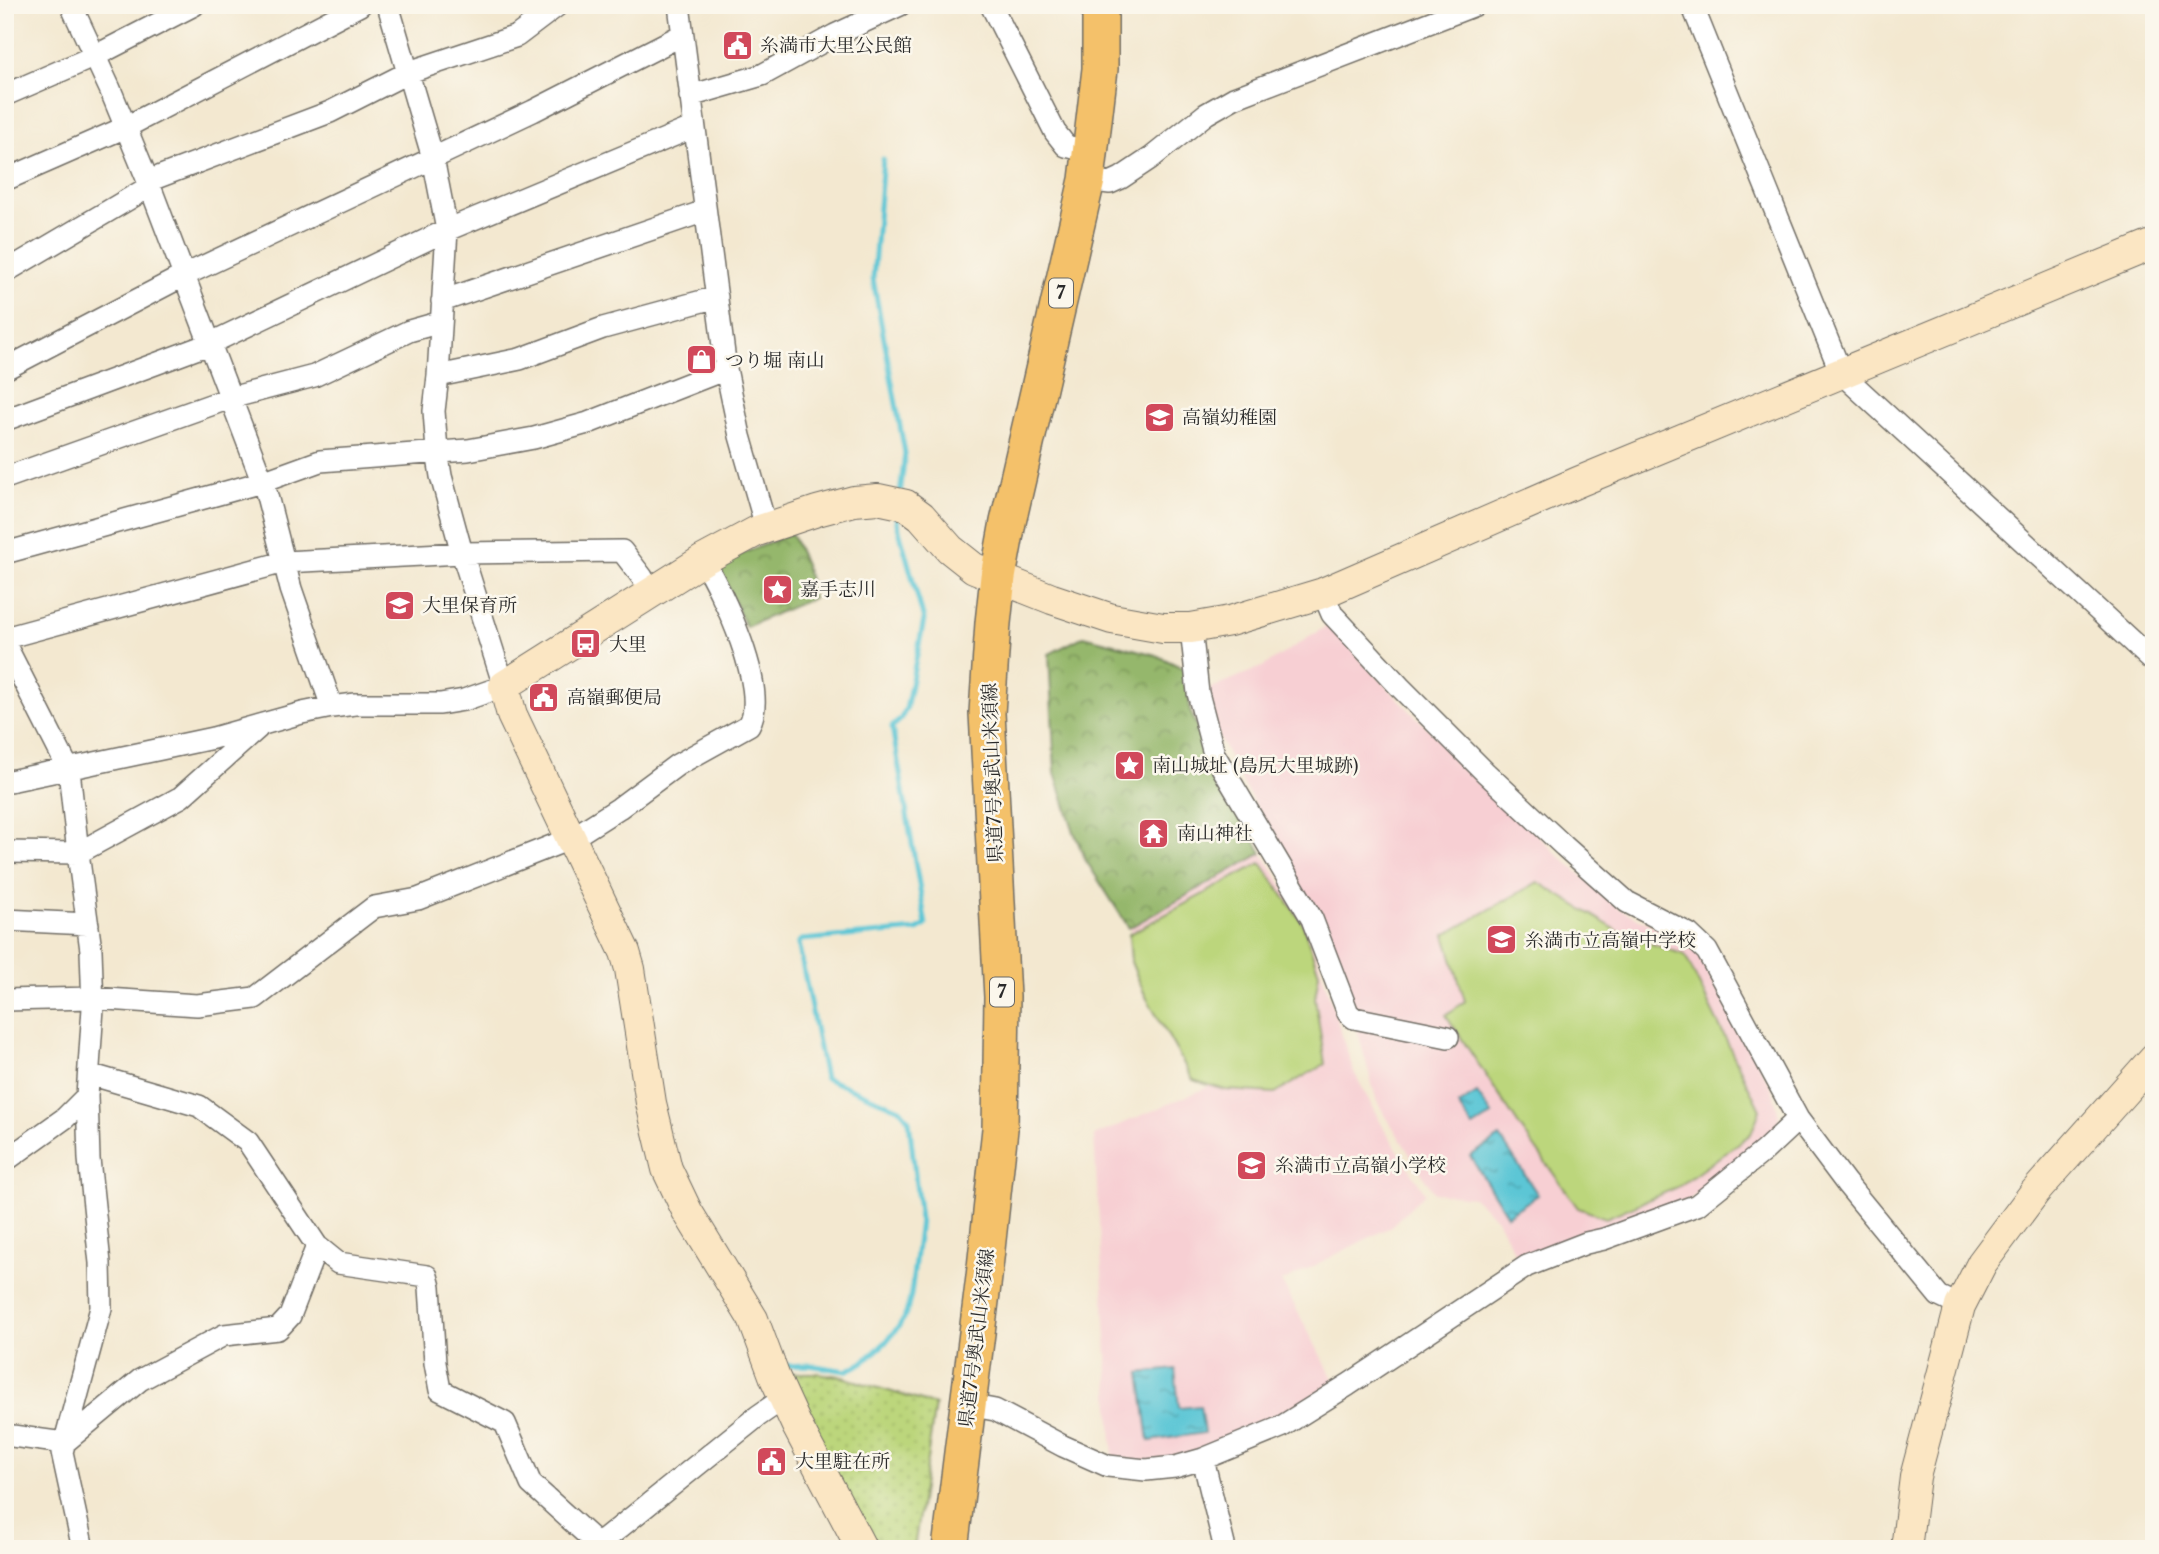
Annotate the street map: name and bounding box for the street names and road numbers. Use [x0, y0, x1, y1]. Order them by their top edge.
road number: 7 [1049, 278, 1073, 307]
street label: 県道7号奥武山米須線 [978, 682, 1007, 864]
road number: 7 [990, 978, 1014, 1007]
street label: 県道7号奥武山米須線 [954, 1247, 999, 1429]

